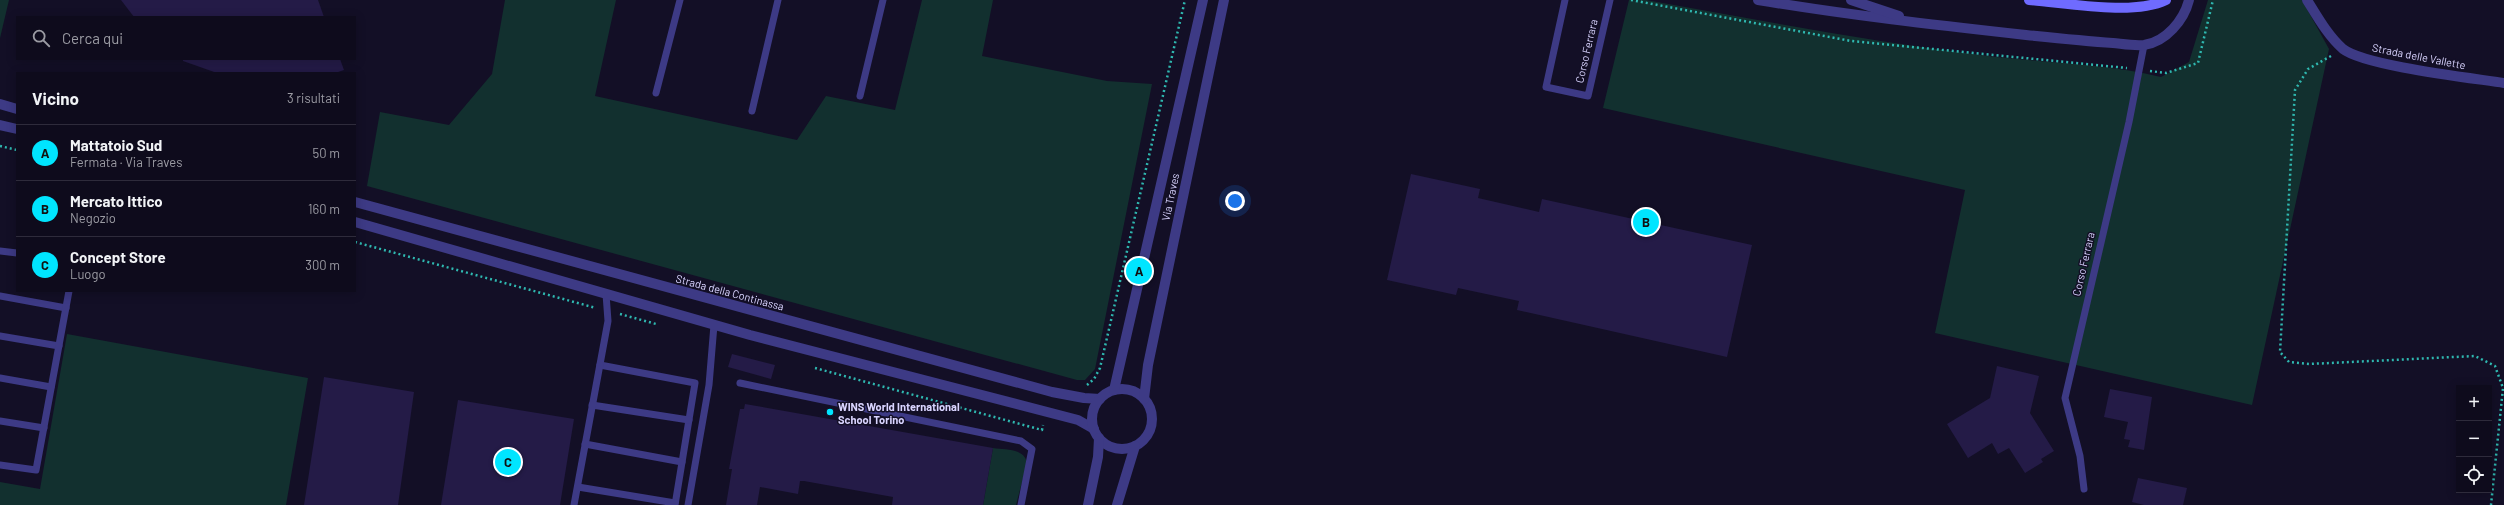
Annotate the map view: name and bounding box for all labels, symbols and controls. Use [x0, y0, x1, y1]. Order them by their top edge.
search box [16, 16, 356, 60]
street label: Corso Ferrara [1572, 18, 1600, 84]
icon: search [30, 27, 52, 49]
text: Cerca qui [62, 29, 123, 47]
street label: Strada delle Vallette [2371, 41, 2467, 71]
text: Vicino [32, 88, 79, 108]
text: 3 risultati [287, 90, 340, 106]
text: Mattatoio Sud [70, 136, 162, 154]
text: A [41, 145, 49, 161]
text: 50 m [313, 145, 340, 161]
text: Fermata · Via Traves [70, 154, 182, 170]
street label: Via Traves [1159, 172, 1181, 222]
your location [1225, 191, 1245, 211]
text: Mercato Ittico [70, 192, 163, 210]
text: B [41, 201, 49, 217]
text: 160 m [308, 201, 340, 217]
pin: B [1633, 207, 1659, 237]
text: Negozio [70, 210, 116, 226]
street label: Corso Ferrara [2069, 231, 2097, 297]
text: Concept Store [70, 248, 166, 266]
pin: A [1126, 256, 1152, 286]
text: C [41, 257, 49, 273]
text: 300 m [305, 257, 340, 273]
text: Luogo [70, 266, 105, 282]
street label: Strada della Continassa [674, 271, 786, 313]
map controls [2456, 385, 2492, 493]
button: + [2456, 385, 2492, 421]
place label: WINS World International School Torino [838, 400, 960, 426]
marker: WINS World International School Torino [825, 407, 835, 417]
button: − [2456, 421, 2492, 457]
pin: C [495, 447, 521, 477]
button: locate [2456, 457, 2492, 493]

